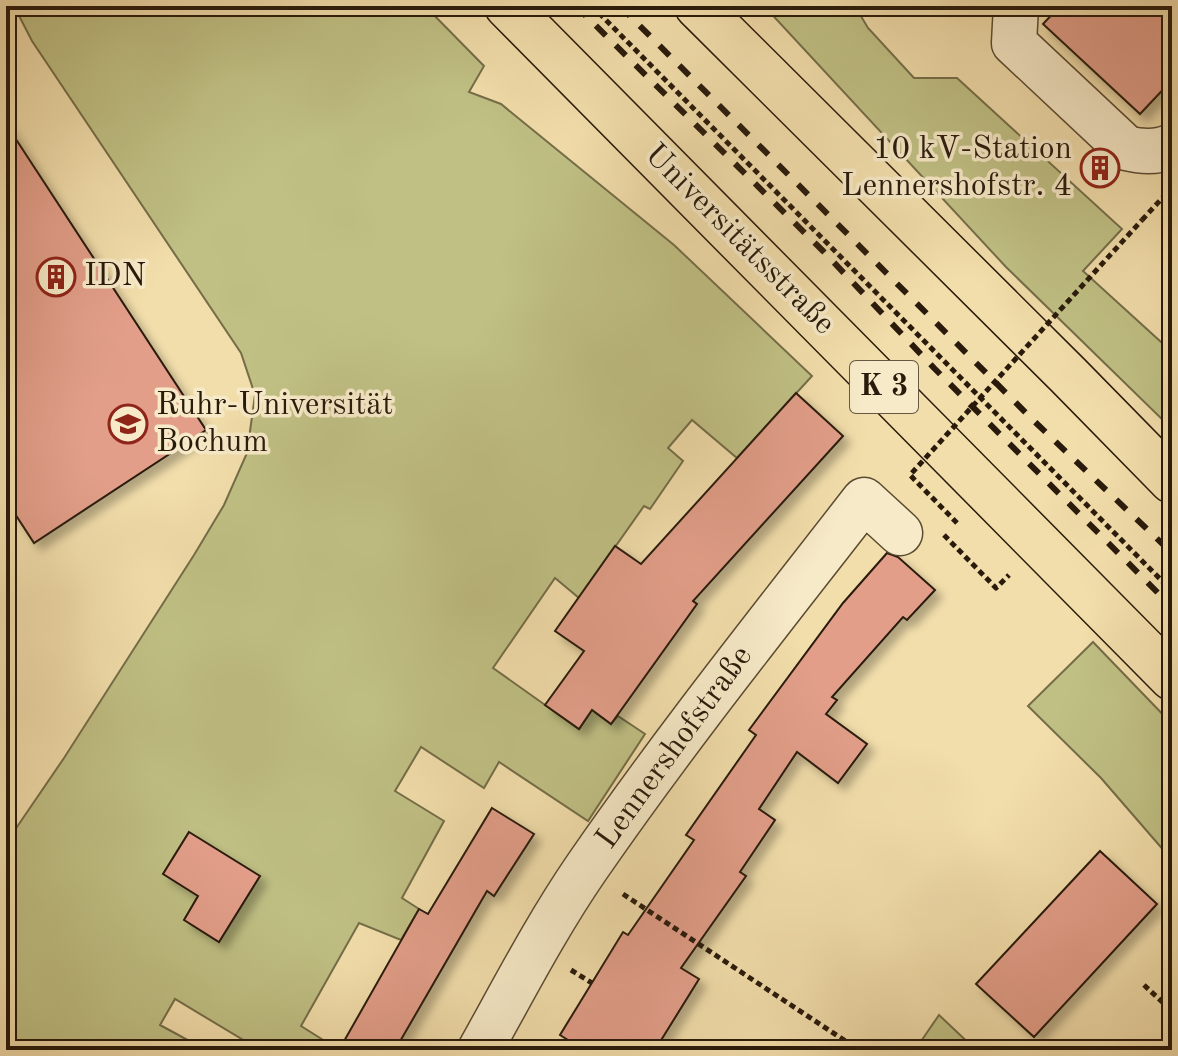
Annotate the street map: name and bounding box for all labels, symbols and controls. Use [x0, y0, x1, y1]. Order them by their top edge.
place label: 10 kV-Station Lennershofstr. 4 [841, 134, 1072, 203]
street label: Universitätsstraße [638, 139, 840, 341]
building icon: 10 kV-Station Lennershofstr. 4 [1079, 147, 1121, 189]
building icon: IDN [35, 256, 77, 298]
place label: IDN [84, 261, 146, 293]
road number: K 3 [850, 361, 918, 413]
place label: Ruhr-Universität Bochum [156, 390, 393, 459]
school or university icon: Ruhr-Universität Bochum [107, 403, 149, 445]
street label: Lennershofstraße [591, 641, 759, 855]

